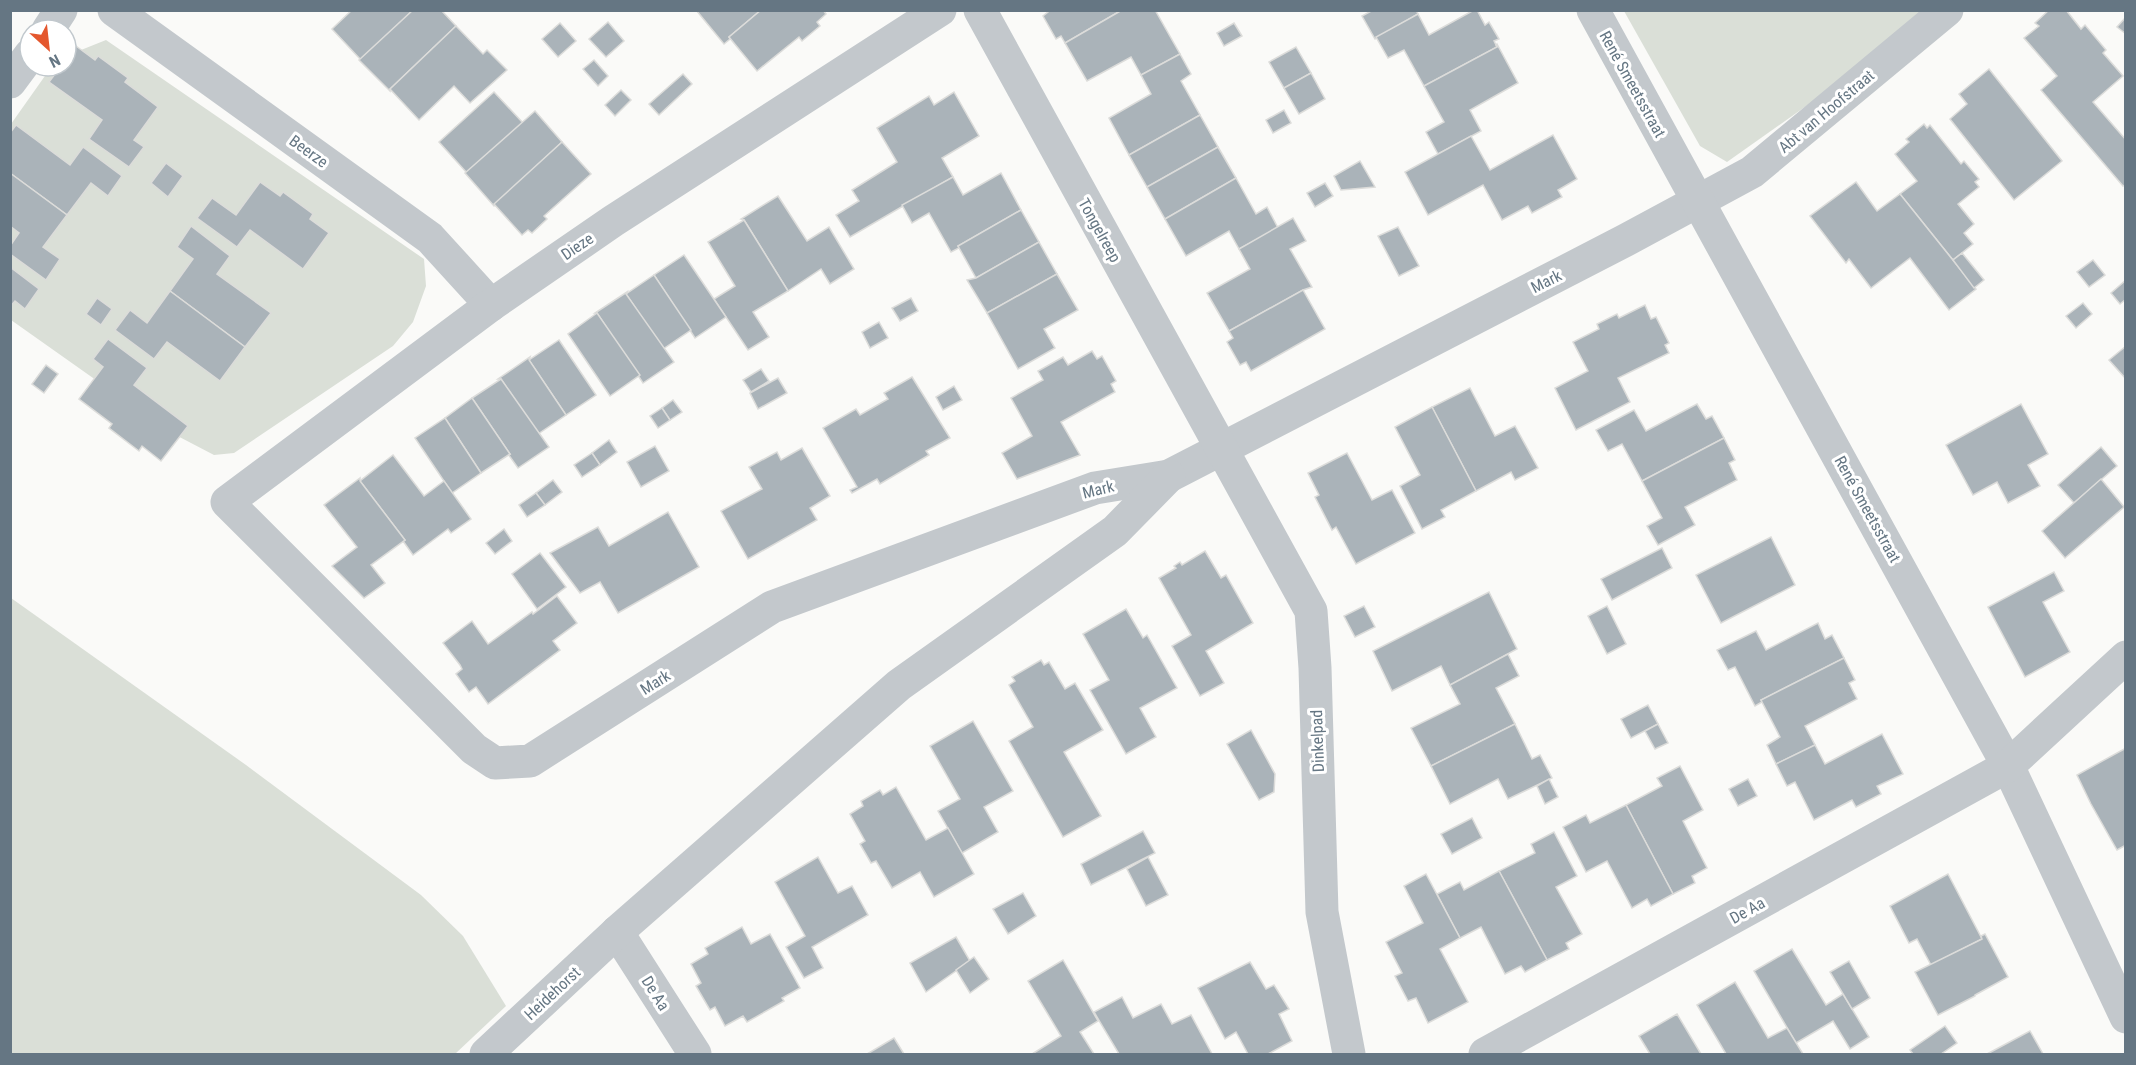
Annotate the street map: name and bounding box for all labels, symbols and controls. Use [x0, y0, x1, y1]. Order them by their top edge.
north arrow [18, 18, 78, 78]
street label: René Smeetsstraat [1595, 28, 1670, 141]
text: N [46, 50, 63, 72]
street label: Abt van Hoofstraat [1775, 66, 1878, 157]
street label: Beerze [286, 131, 332, 172]
street label: Tongelreep [1074, 195, 1125, 266]
street label: Dieze [558, 229, 597, 264]
street label: Mark [1528, 265, 1565, 297]
street label: René Smeetsstraat [1830, 453, 1905, 566]
street label: Mark [1080, 476, 1117, 503]
street label: Mark [637, 666, 674, 699]
street label: Dinkelpad [1307, 710, 1328, 772]
street label: De Aa [1726, 893, 1768, 928]
street label: Heidehorst [521, 963, 584, 1024]
street label: De Aa [638, 972, 673, 1014]

